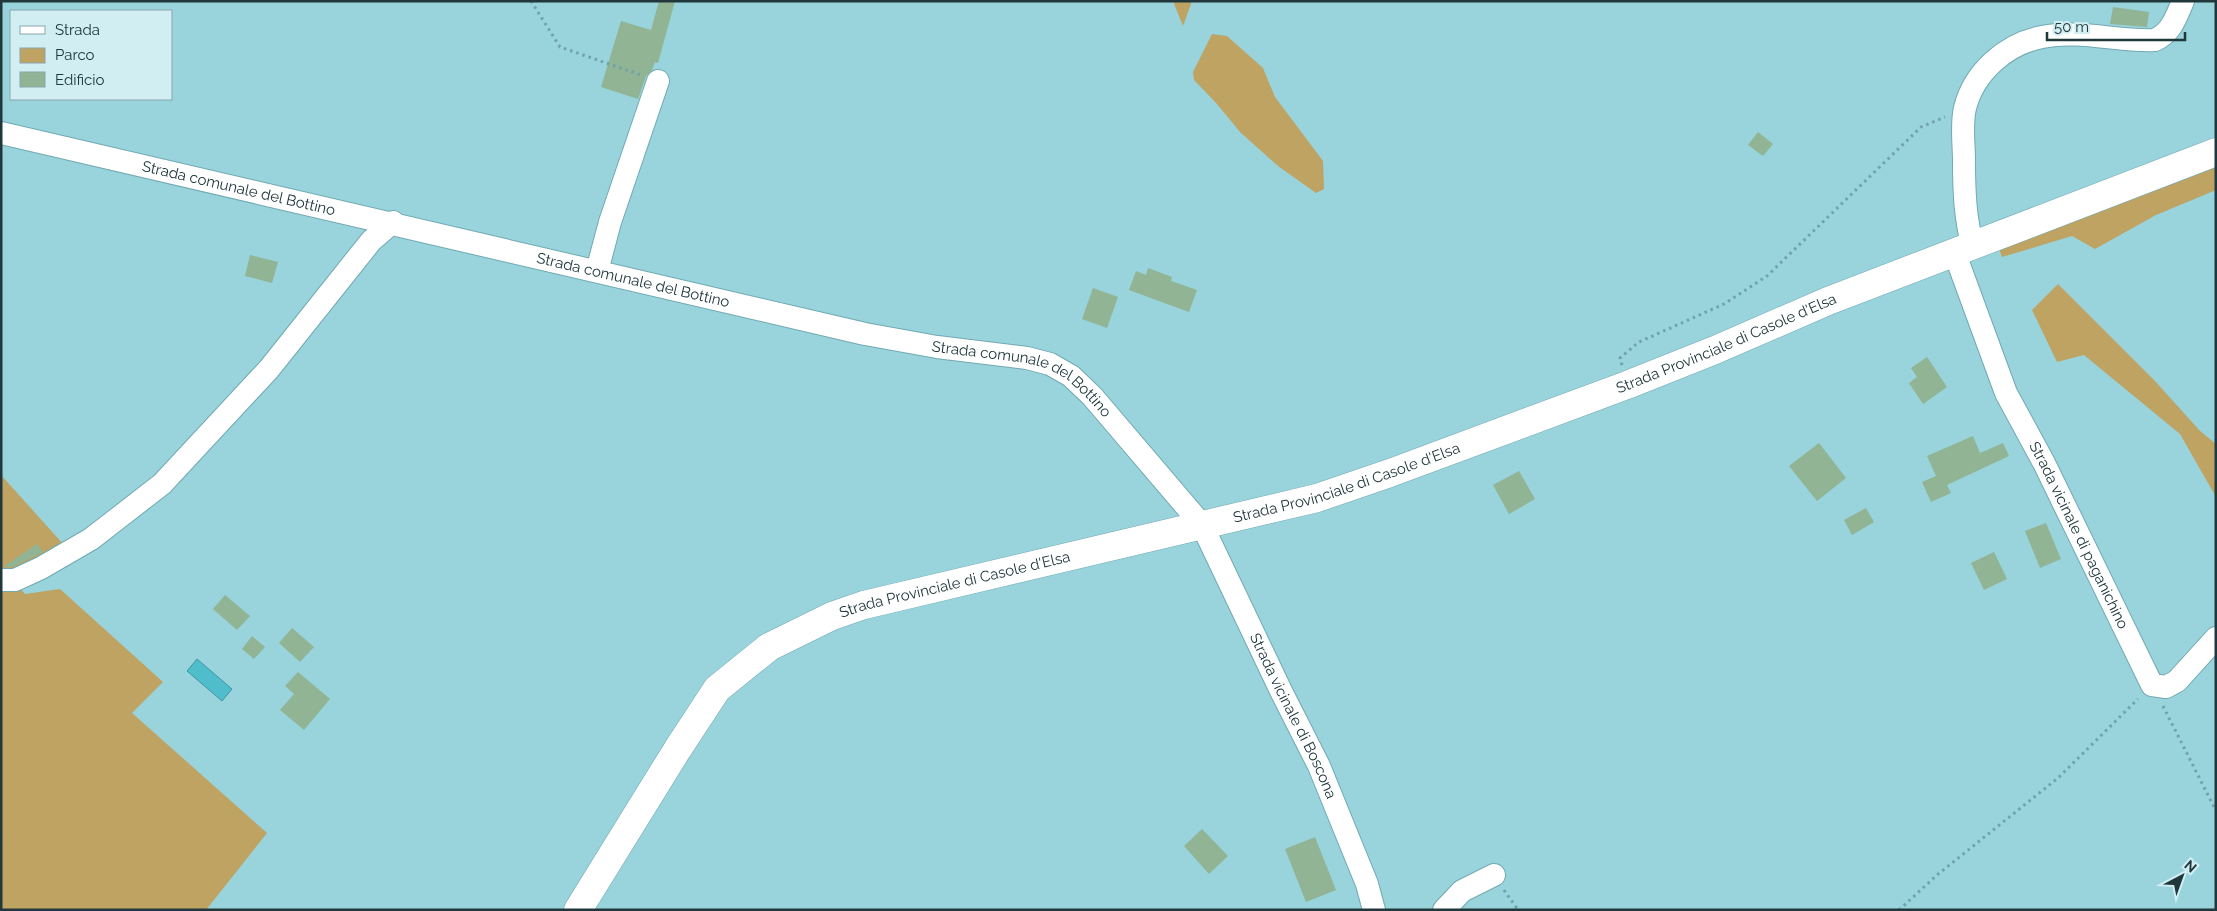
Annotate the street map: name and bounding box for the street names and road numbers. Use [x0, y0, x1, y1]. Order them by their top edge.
street label: Strada comunale del Bottino [140, 157, 337, 219]
street label: Strada comunale del Bottino [535, 249, 732, 311]
street label: Strada Provinciale di Casole d'Elsa [1614, 290, 1839, 397]
street label: Strada comunale del Bottino [930, 337, 1115, 421]
street label: Strada Provinciale di Casole d'Elsa [1231, 439, 1462, 527]
street label: Strada vicinale di paganichino [2025, 439, 2132, 632]
street label: Strada Provinciale di Casole d'Elsa [837, 548, 1072, 622]
street label: Strada vicinale di Boscona [1246, 630, 1340, 801]

